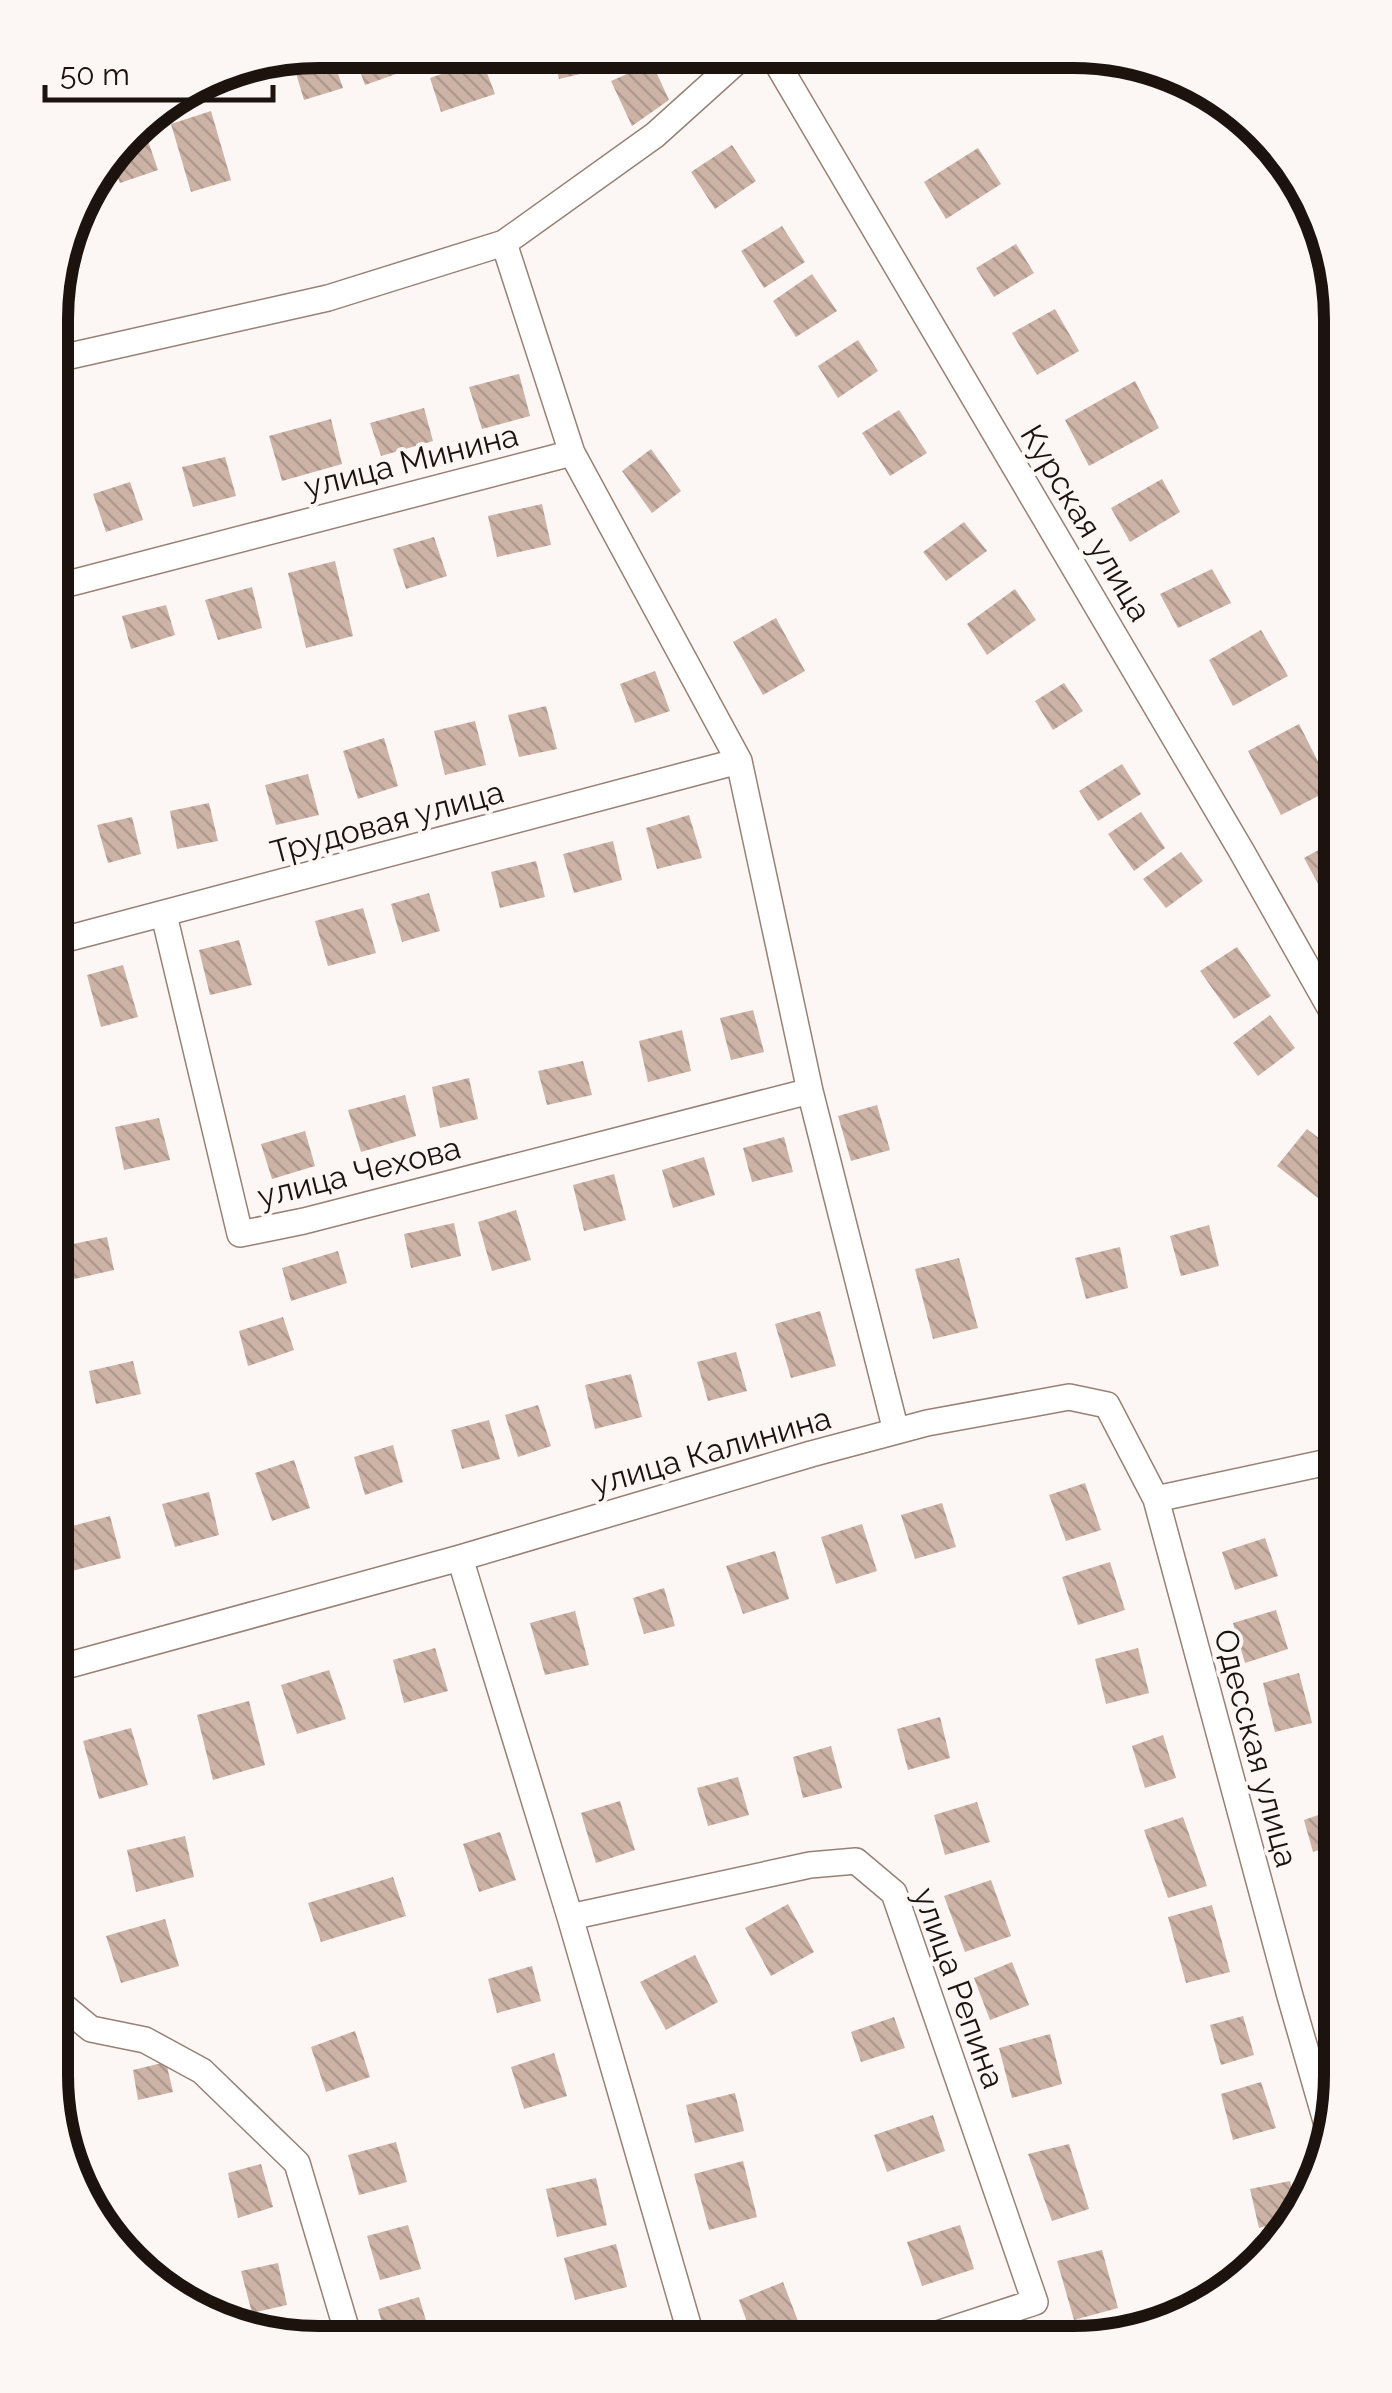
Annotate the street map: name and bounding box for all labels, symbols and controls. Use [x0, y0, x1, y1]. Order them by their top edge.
scale bar [45, 40, 272, 102]
text: 50 m [60, 57, 130, 92]
street label: улица Минина [300, 416, 522, 505]
street label: Курская улица [1013, 418, 1160, 628]
street label: Трудовая улица [266, 773, 507, 870]
street label: улица Чехова [254, 1128, 464, 1215]
street label: улица Калинина [587, 1399, 835, 1502]
street label: Одесская улица [1207, 1625, 1306, 1871]
street label: улица Репина [906, 1883, 1013, 2093]

